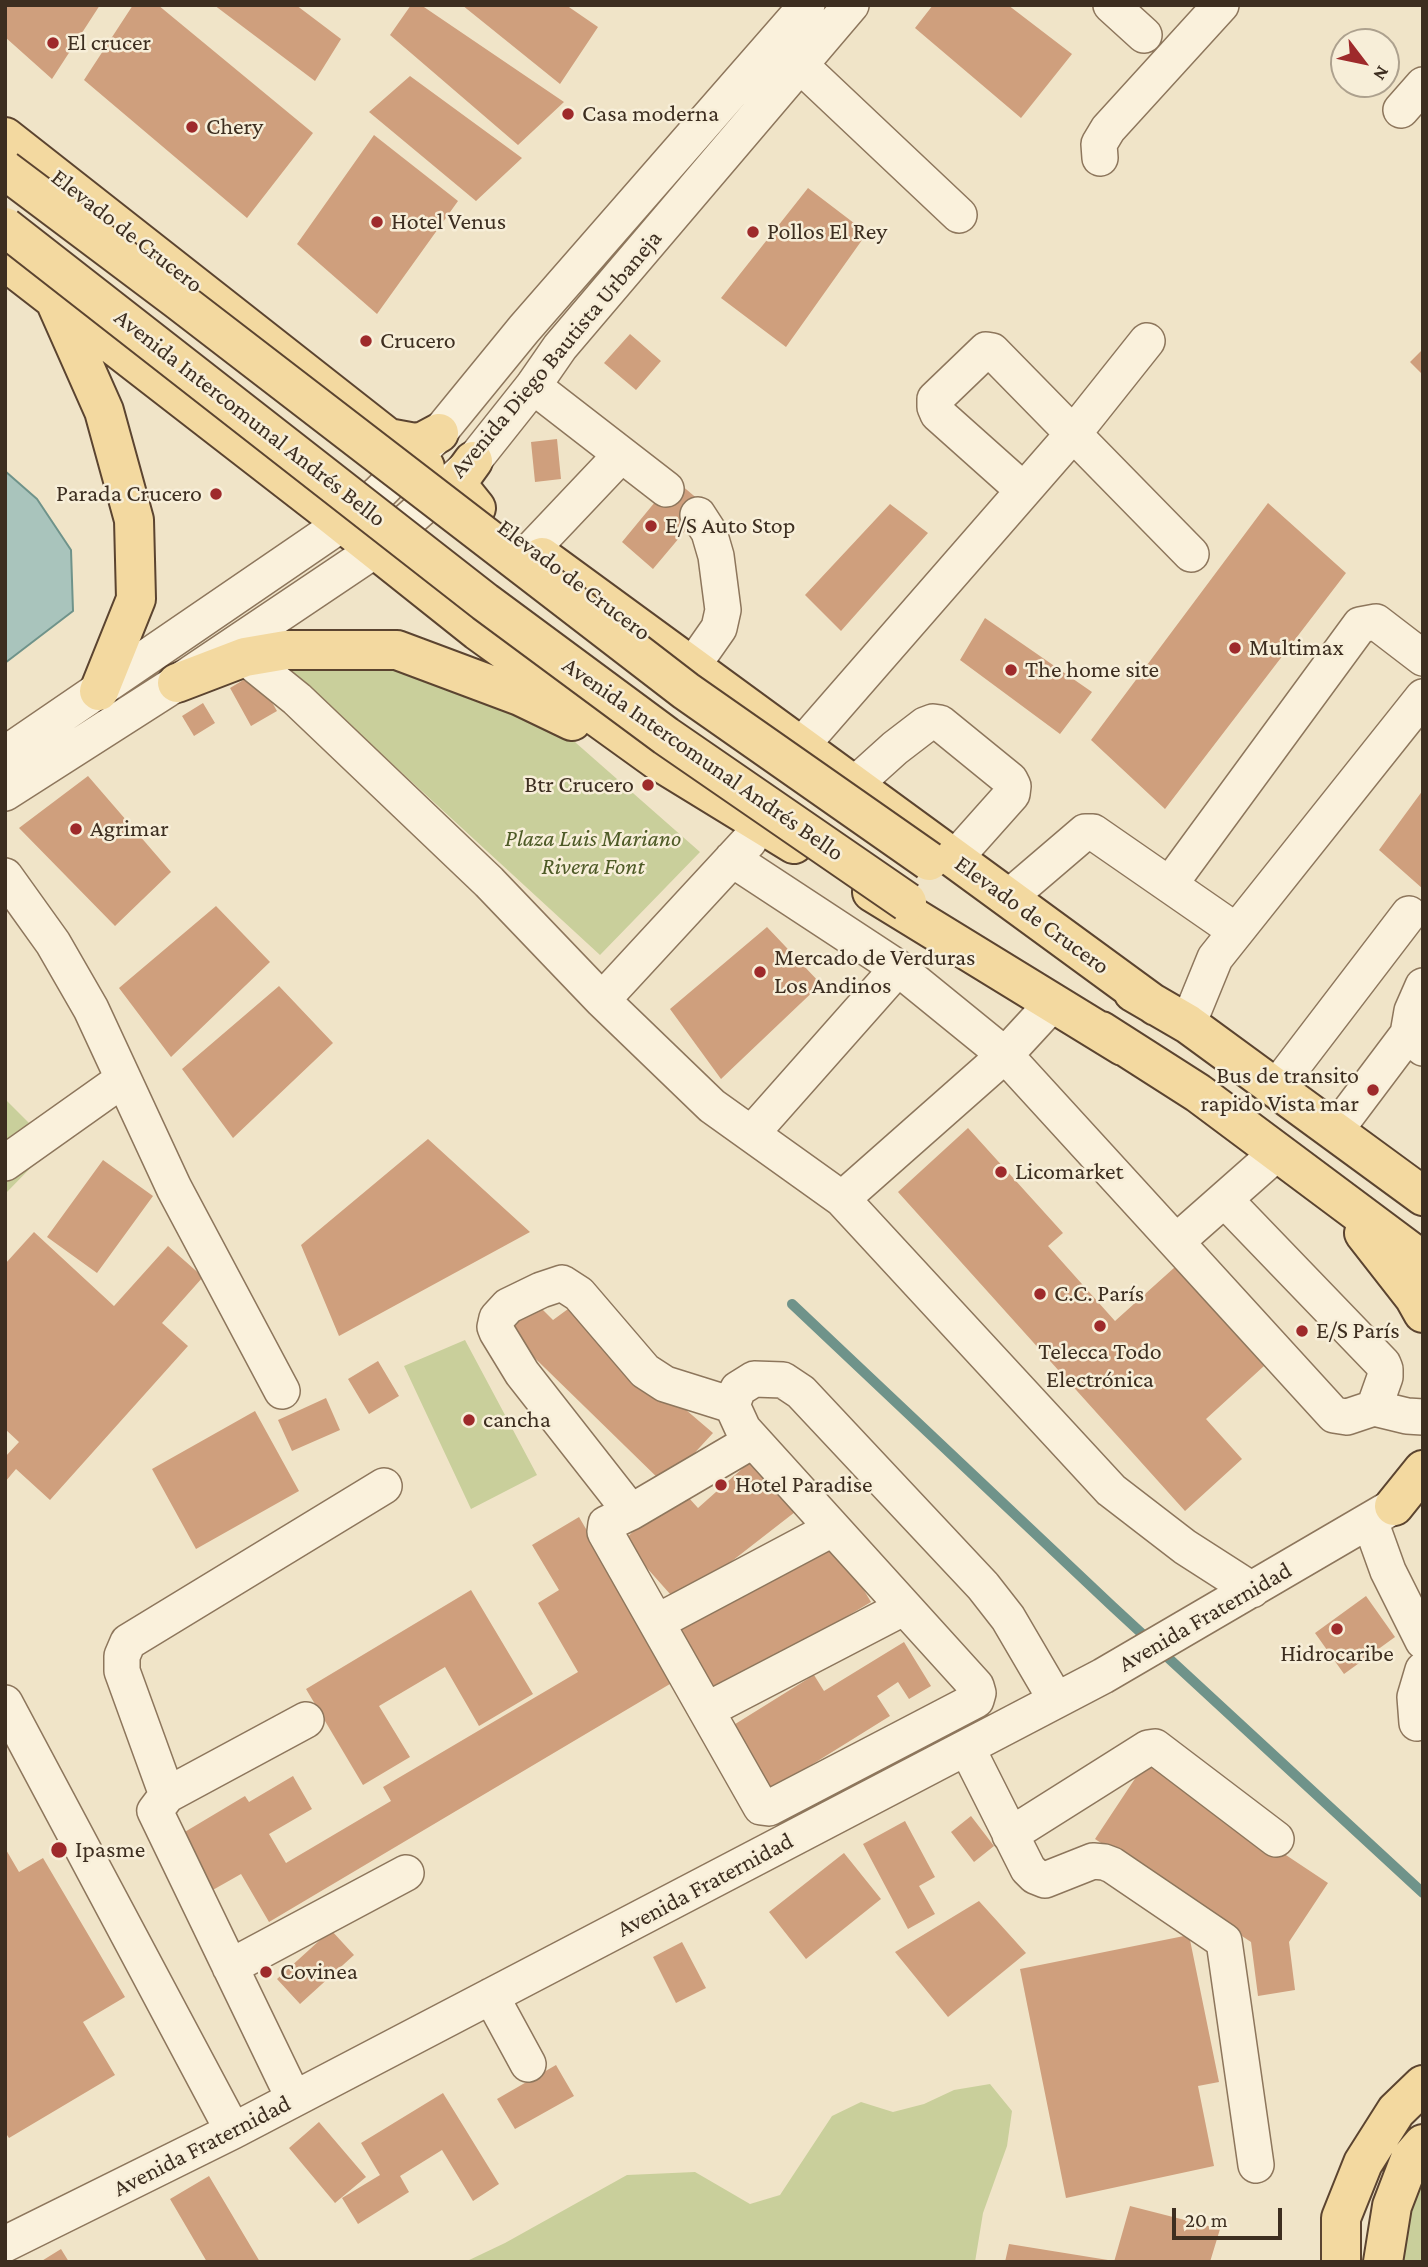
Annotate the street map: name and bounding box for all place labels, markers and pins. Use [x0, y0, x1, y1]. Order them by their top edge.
place label: El crucer [67, 29, 151, 57]
marker: El crucer [45, 35, 61, 51]
place label: Casa moderna [582, 100, 719, 128]
marker: Casa moderna [560, 106, 576, 122]
place label: Chery [206, 113, 263, 141]
marker: Chery [184, 119, 200, 135]
place label: Hotel Venus [391, 208, 506, 236]
marker: Hotel Venus [369, 214, 385, 230]
place label: Pollos El Rey [767, 218, 887, 246]
marker: Pollos El Rey [745, 224, 761, 240]
place label: Crucero [380, 327, 456, 355]
marker: Crucero [358, 333, 374, 349]
place label: Parada Crucero [56, 480, 202, 508]
marker: Parada Crucero [208, 486, 224, 502]
place label: E/S Auto Stop [665, 512, 795, 540]
marker: E/S Auto Stop [643, 518, 659, 534]
place label: Multimax [1249, 634, 1344, 662]
marker: Multimax [1227, 640, 1243, 656]
place label: The home site [1025, 656, 1159, 684]
marker: The home site [1003, 662, 1019, 678]
place label: Btr Crucero [524, 771, 634, 799]
marker: Btr Crucero [640, 777, 656, 793]
place label: Agrimar [90, 815, 169, 843]
marker: Agrimar [68, 821, 84, 837]
place label: Mercado de Verduras Los Andinos [774, 944, 975, 1000]
marker: Mercado de Verduras Los Andinos [752, 964, 768, 980]
place label: Bus de transito rapido Vista mar [1201, 1062, 1359, 1118]
marker: Bus de transito rapido Vista mar [1365, 1082, 1381, 1098]
place label: Licomarket [1015, 1158, 1124, 1186]
marker: Licomarket [993, 1164, 1009, 1180]
place label: C.C. París [1054, 1280, 1144, 1308]
marker: C.C. París [1032, 1286, 1048, 1302]
place label: E/S París [1316, 1317, 1400, 1345]
marker: Telecca Todo Electrónica [1092, 1318, 1108, 1334]
marker: E/S París [1294, 1323, 1310, 1339]
place label: Telecca Todo Electrónica [1038, 1338, 1162, 1394]
place label: cancha [483, 1406, 551, 1434]
marker: cancha [461, 1412, 477, 1428]
place label: Hotel Paradise [735, 1471, 873, 1499]
marker: Hotel Paradise [713, 1477, 729, 1493]
marker: Hidrocaribe [1329, 1621, 1345, 1637]
place label: Hidrocaribe [1280, 1640, 1394, 1668]
place label: Ipasme [75, 1836, 145, 1864]
marker: Ipasme [49, 1840, 69, 1860]
place label: Covinea [280, 1958, 358, 1986]
marker: Covinea [258, 1964, 274, 1980]

